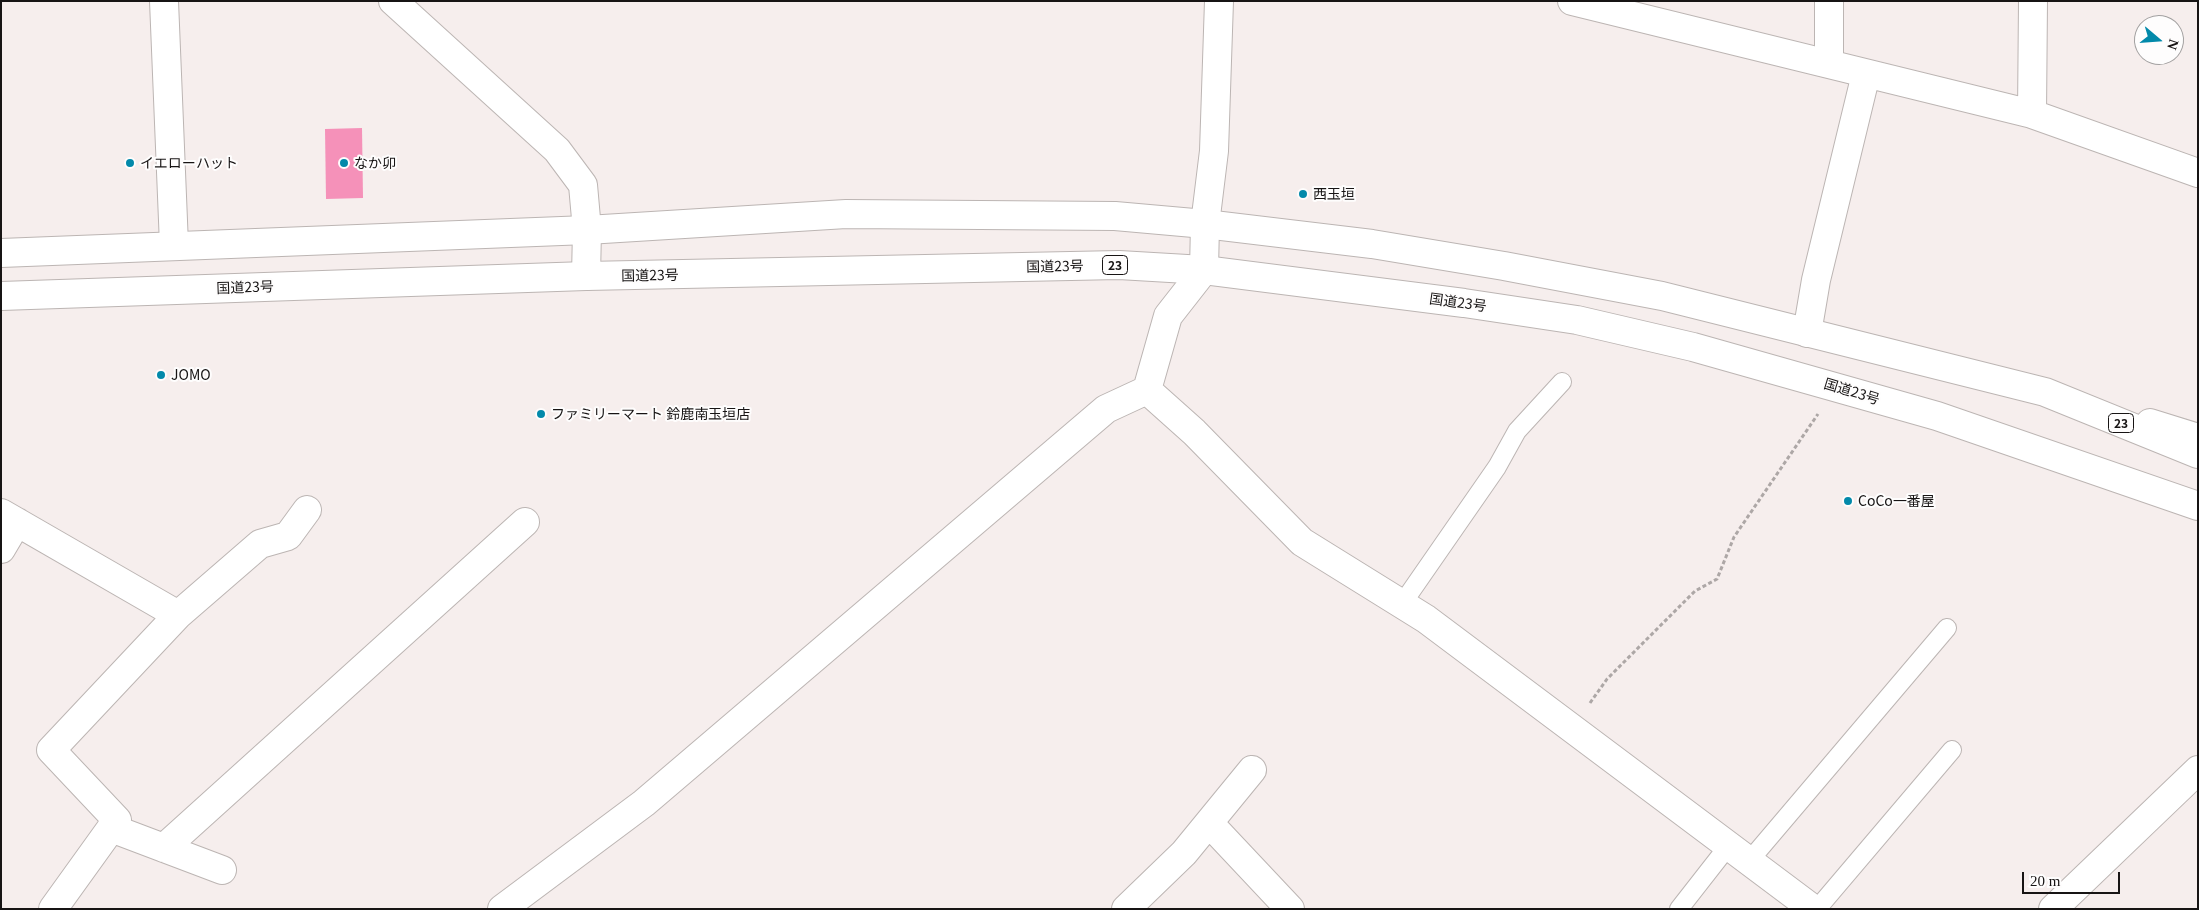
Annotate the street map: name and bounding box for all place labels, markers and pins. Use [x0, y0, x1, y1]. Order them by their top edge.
place label: イエローハット [140, 155, 238, 171]
place label: なか卯 [354, 155, 396, 171]
marker: イエローハット [124, 157, 136, 169]
marker: なか卯 [338, 157, 350, 169]
place label: 西玉垣 [1313, 186, 1355, 202]
marker: 西玉垣 [1297, 188, 1309, 200]
place label: JOMO [171, 367, 211, 383]
marker: JOMO [155, 369, 167, 381]
place label: ファミリーマート 鈴鹿南玉垣店 [551, 406, 750, 422]
marker: ファミリーマート 鈴鹿南玉垣店 [535, 408, 547, 420]
place label: CoCo一番屋 [1858, 493, 1935, 509]
marker: CoCo一番屋 [1842, 495, 1854, 507]

